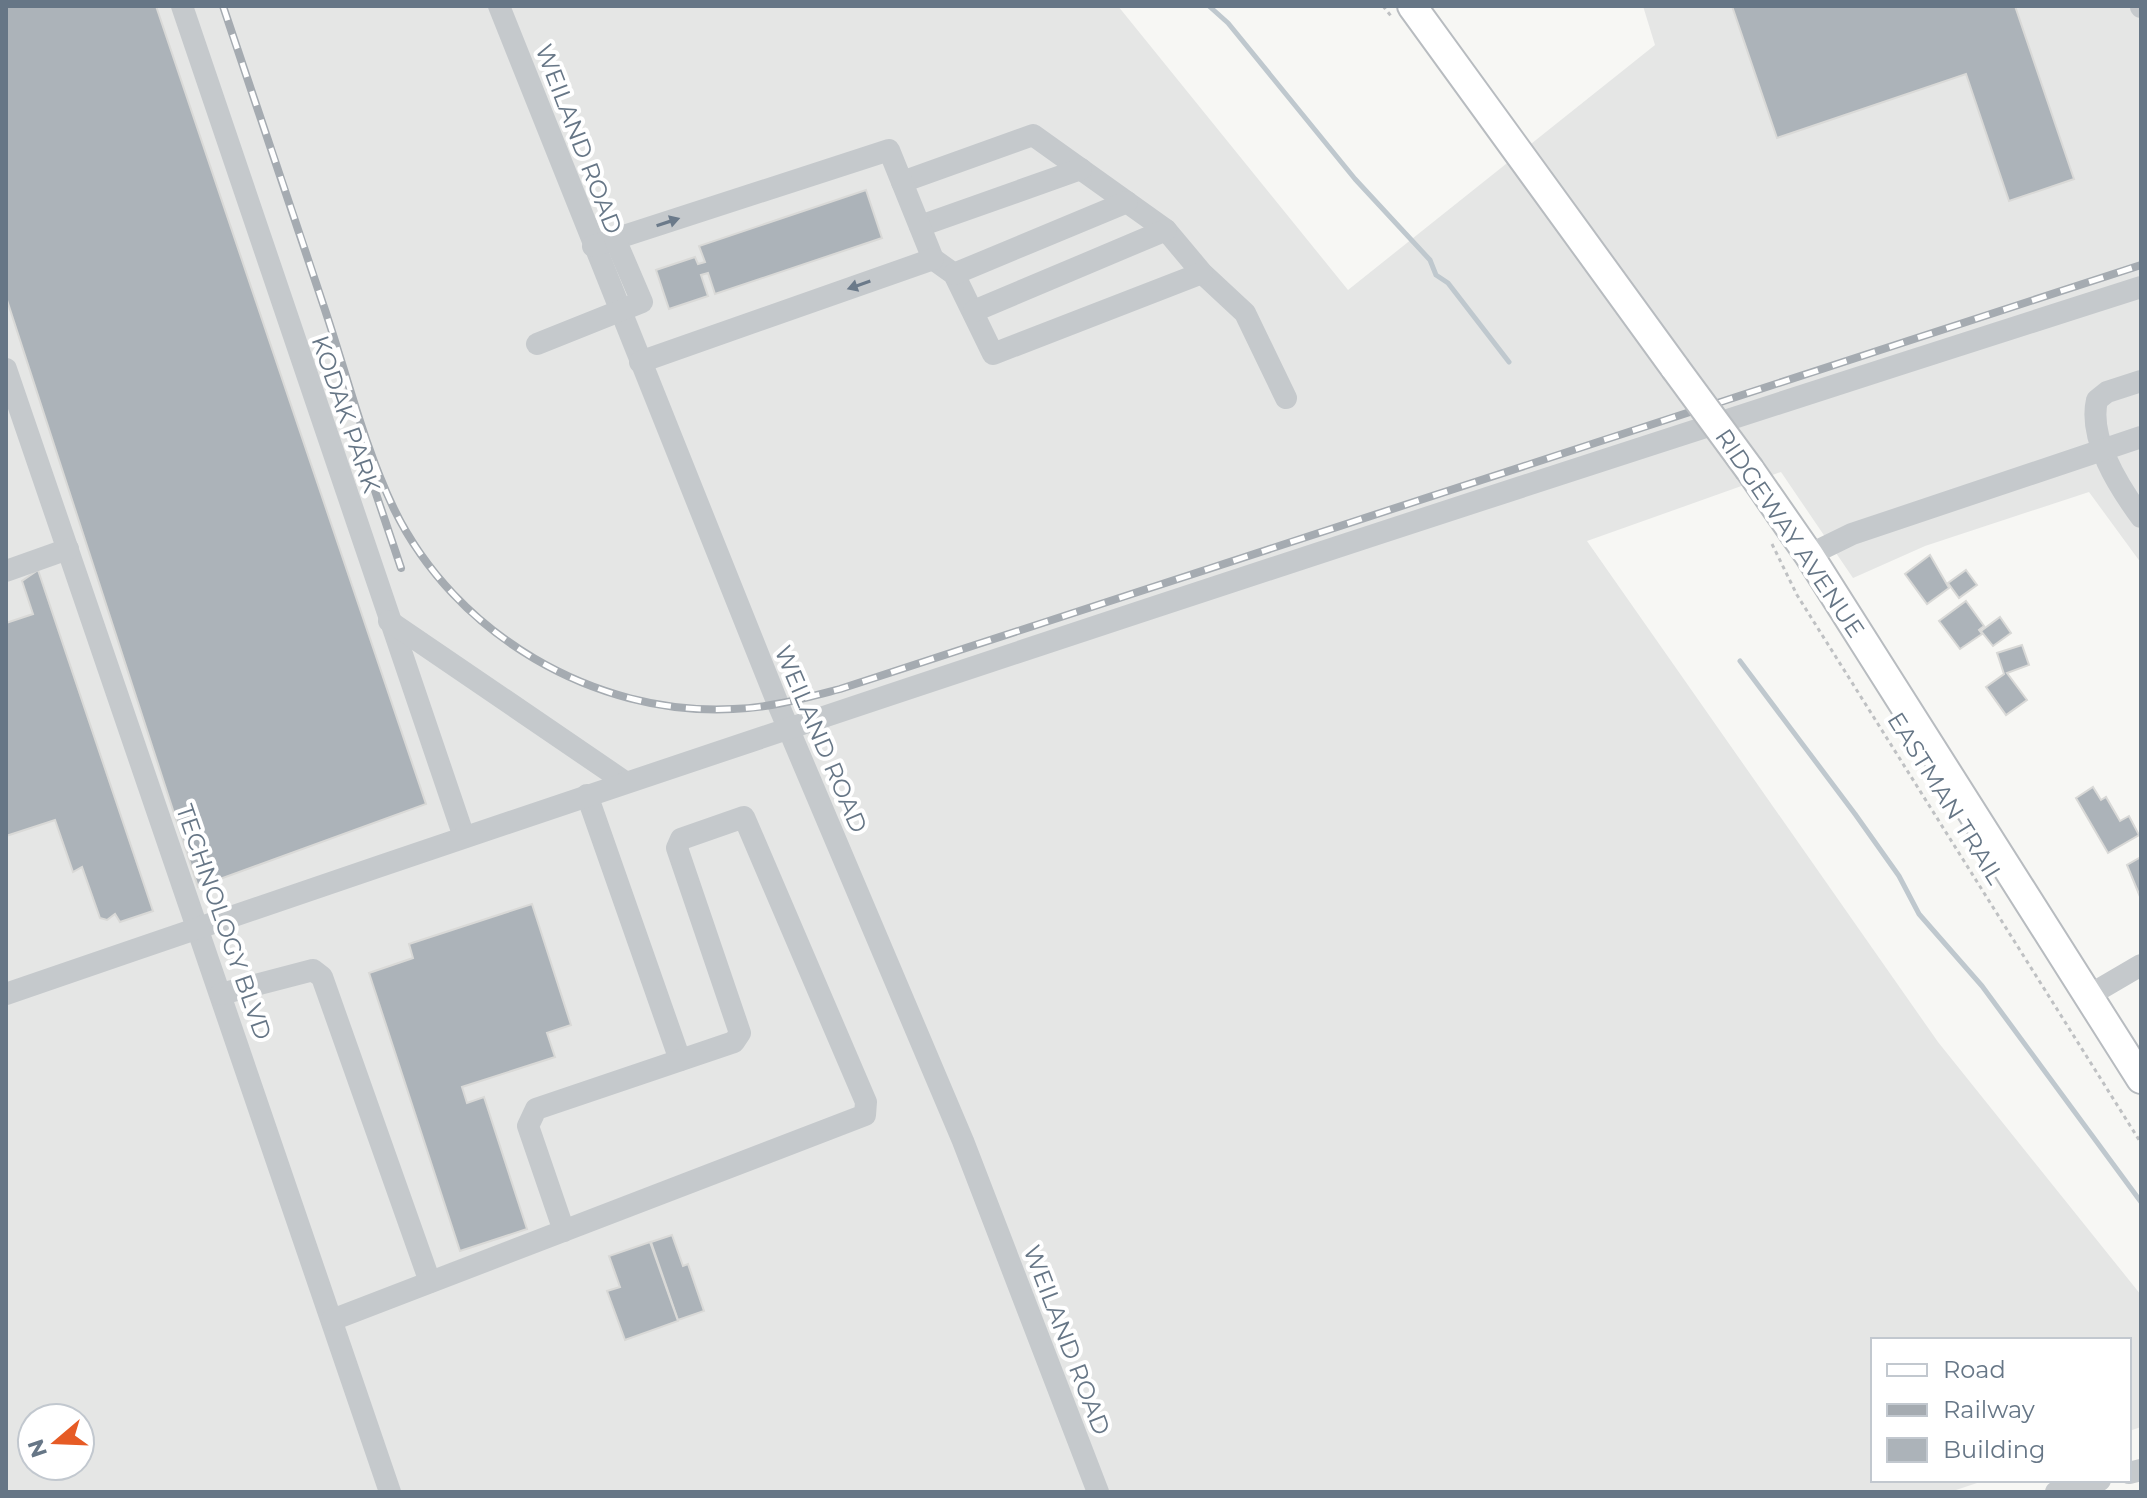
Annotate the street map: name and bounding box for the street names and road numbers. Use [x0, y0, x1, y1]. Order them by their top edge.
street label: WEILAND ROAD [529, 40, 629, 238]
street label: KODAK PARK [306, 332, 386, 496]
street label: RIDGEWAY AVENUE [1709, 423, 1871, 643]
street label: WEILAND ROAD [768, 641, 874, 837]
street label: EASTMAN TRAIL [1881, 707, 2011, 889]
street label: TECHNOLOGY BLVD [170, 800, 278, 1044]
street label: WEILAND ROAD [1017, 1241, 1117, 1439]

